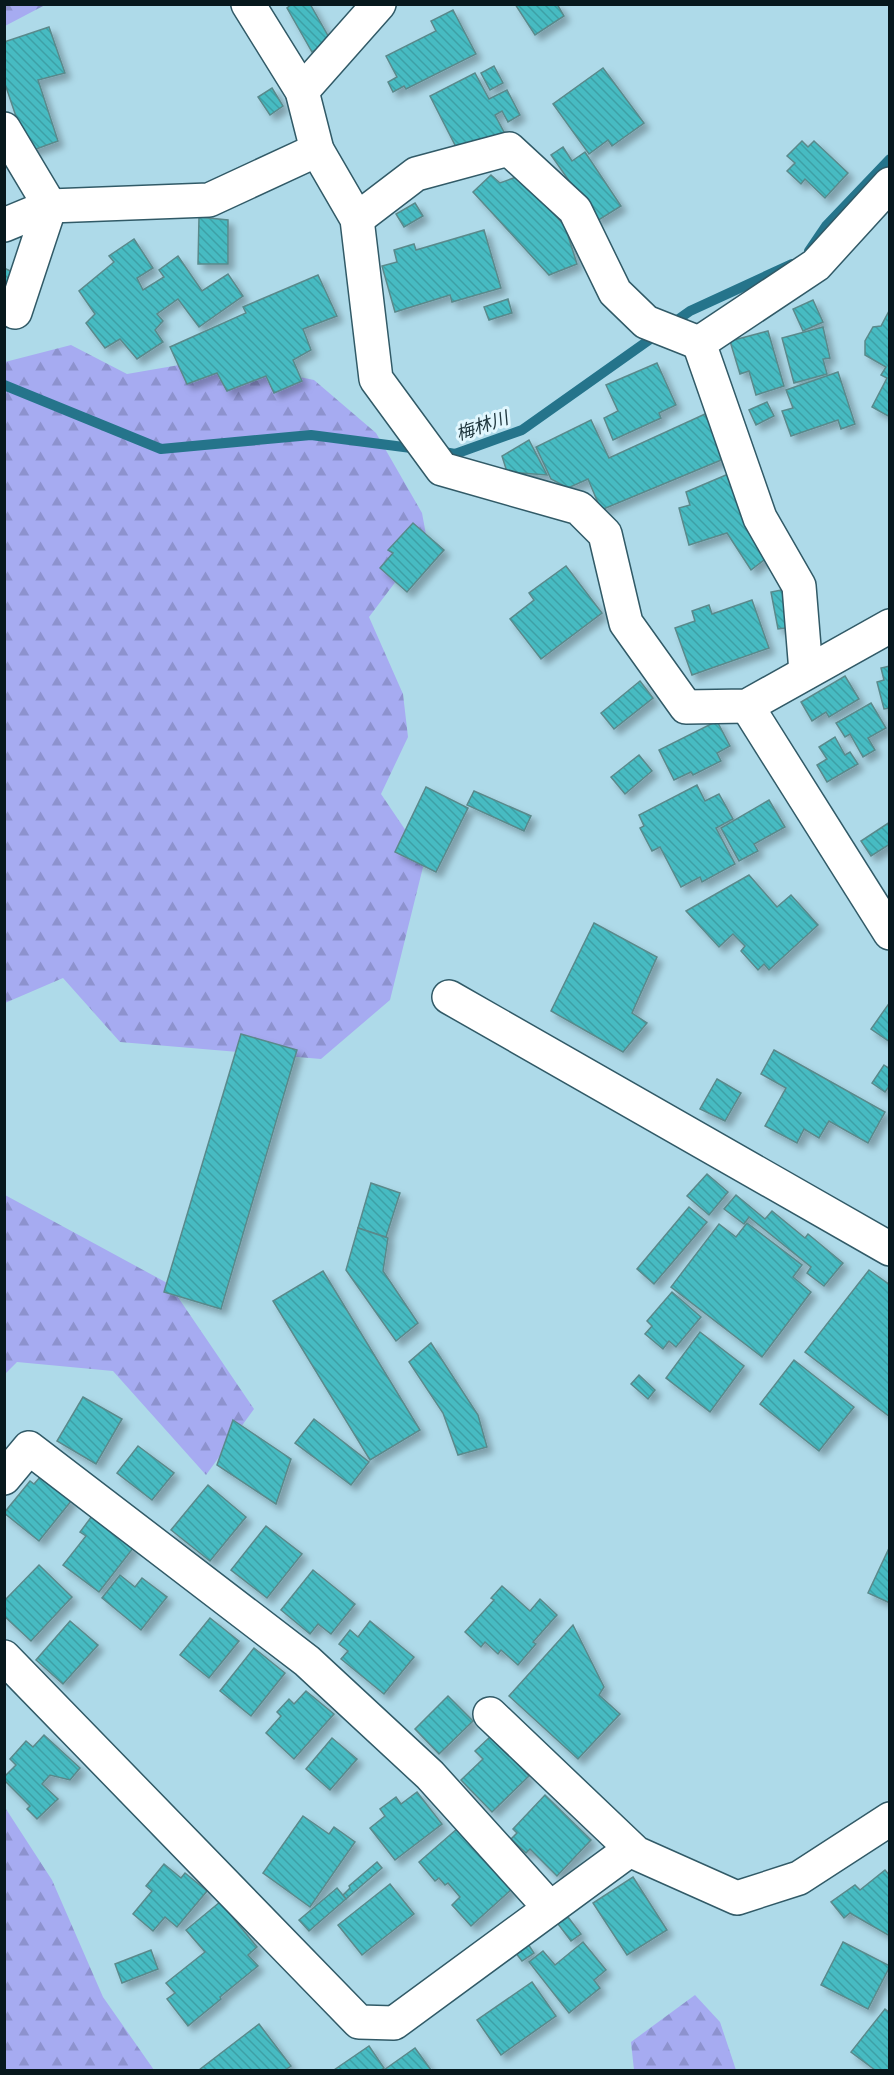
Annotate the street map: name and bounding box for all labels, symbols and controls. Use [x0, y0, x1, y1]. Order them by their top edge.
water label: 梅林川 [452, 404, 513, 445]

